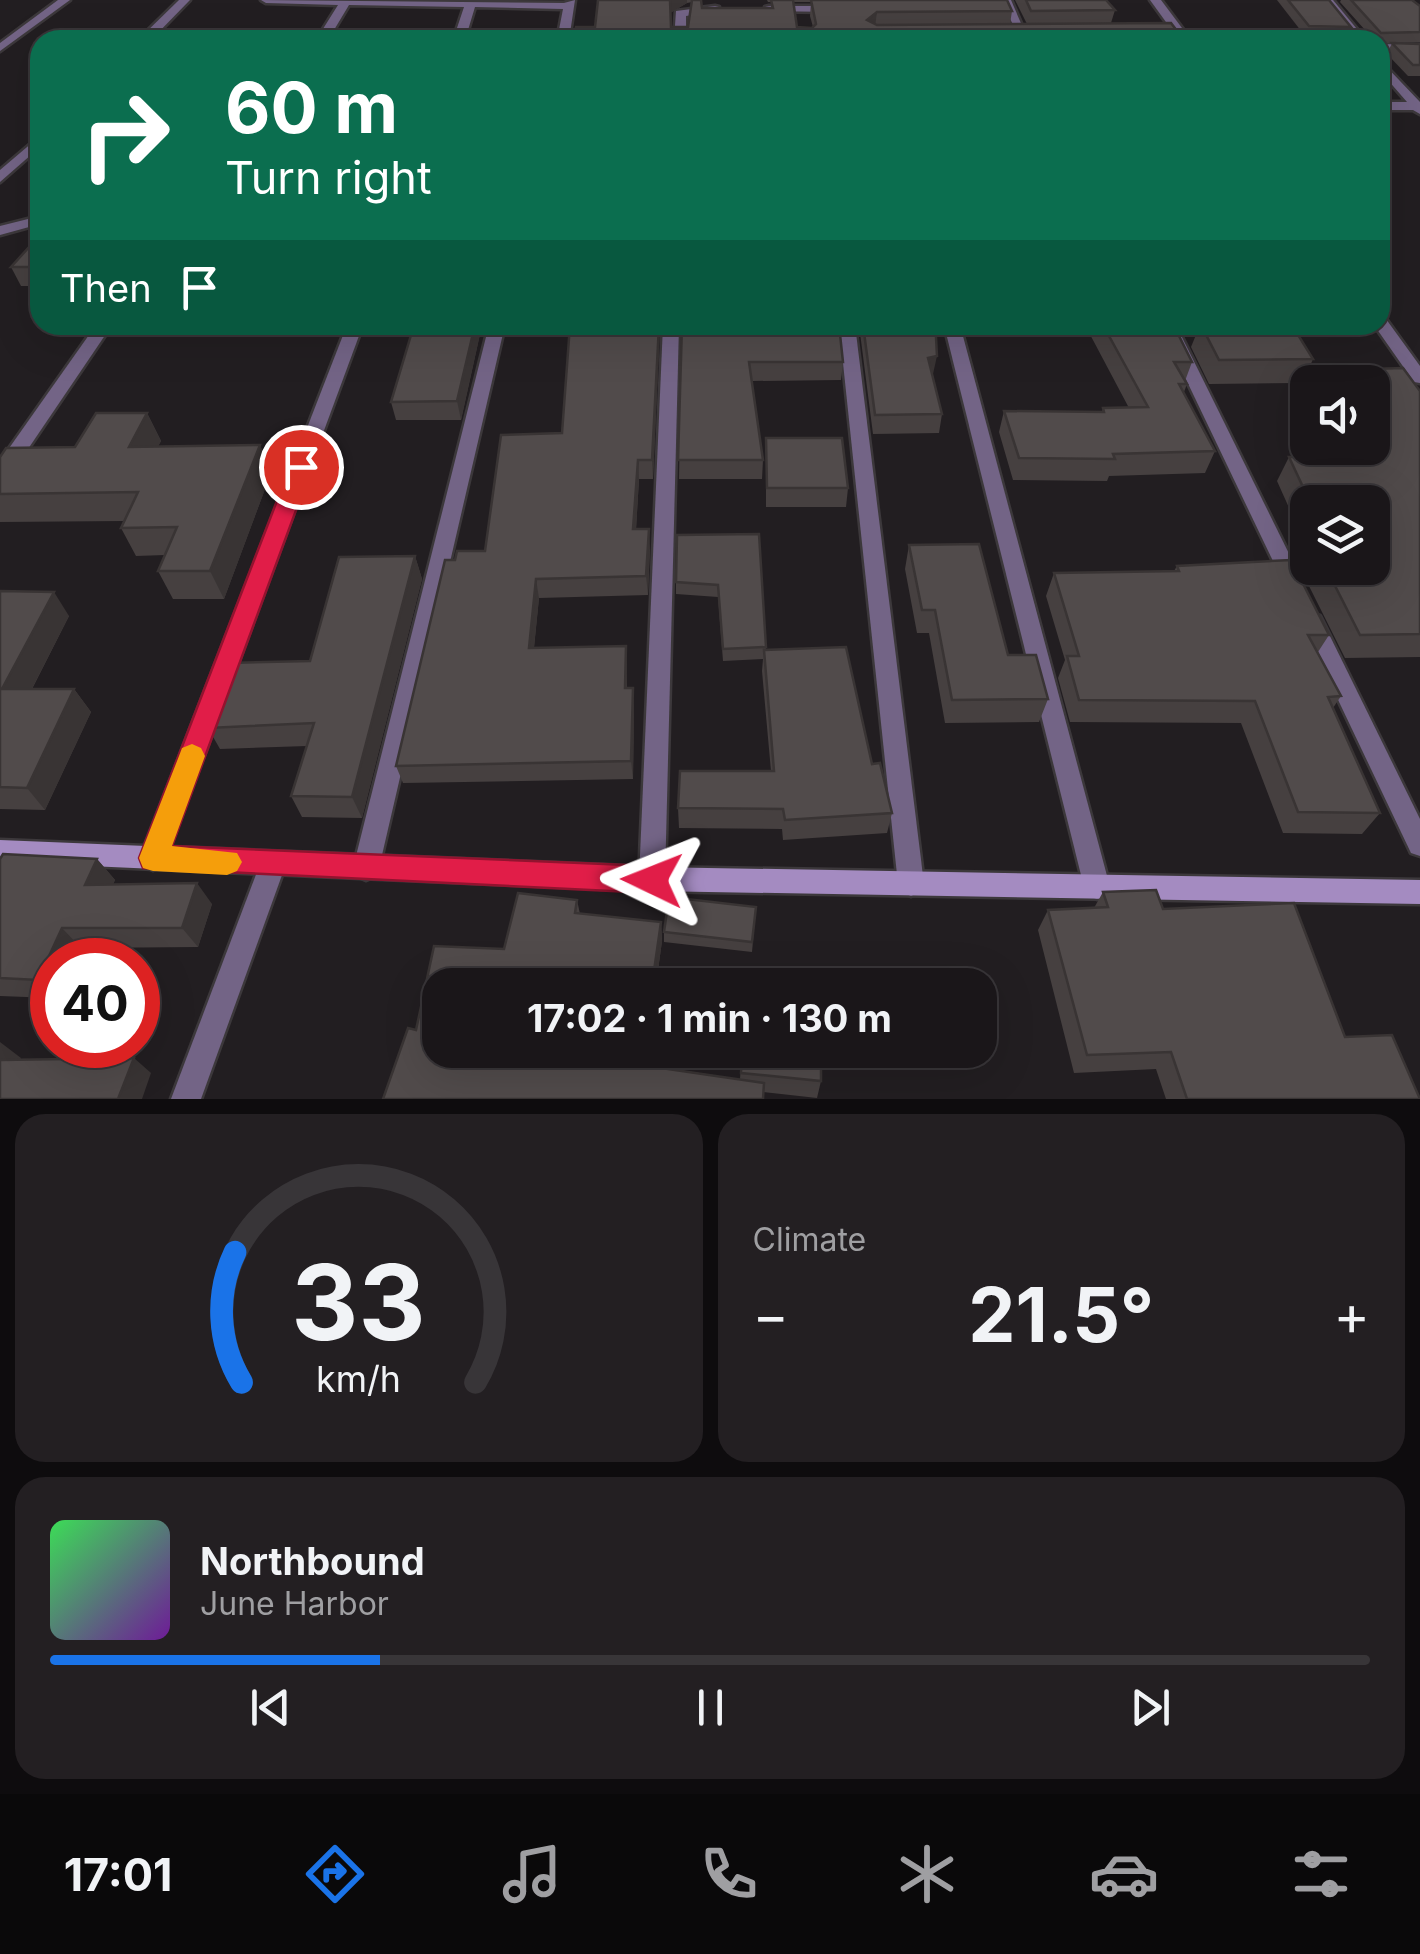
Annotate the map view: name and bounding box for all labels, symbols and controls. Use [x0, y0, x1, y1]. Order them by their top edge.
text: 60 m [225, 65, 398, 150]
icon: right [60, 70, 190, 200]
text: Turn right [225, 150, 432, 205]
icon: arrive [172, 260, 227, 315]
text: Then [60, 265, 152, 311]
map controls [1290, 365, 1390, 585]
button: sound [1290, 365, 1390, 465]
pin [259, 425, 344, 510]
icon: arrive [274, 440, 329, 495]
button: layers [1290, 485, 1390, 585]
position arrow [600, 828, 704, 932]
speed limit sign: 40 [30, 938, 160, 1068]
text: 17:02 · 1 min · 130 m [527, 995, 892, 1041]
text: Climate [753, 1220, 866, 1259]
text: 33 [292, 1239, 426, 1365]
text: 21.5° [968, 1269, 1154, 1360]
text: − [753, 1282, 789, 1348]
text: + [1334, 1282, 1370, 1348]
text: km/h [316, 1357, 401, 1401]
text: Northbound [200, 1538, 425, 1584]
text: June Harbor [200, 1584, 389, 1623]
icon: previous [243, 1680, 298, 1735]
icon: pause [683, 1680, 738, 1735]
icon: next [1123, 1680, 1178, 1735]
icon: directions [300, 1839, 370, 1909]
icon: music [497, 1839, 567, 1909]
icon: phone [694, 1839, 764, 1909]
icon: climate [892, 1839, 962, 1909]
icon: car [1089, 1839, 1159, 1909]
icon: filters [1286, 1839, 1356, 1909]
text: 17:01 [64, 1847, 172, 1902]

